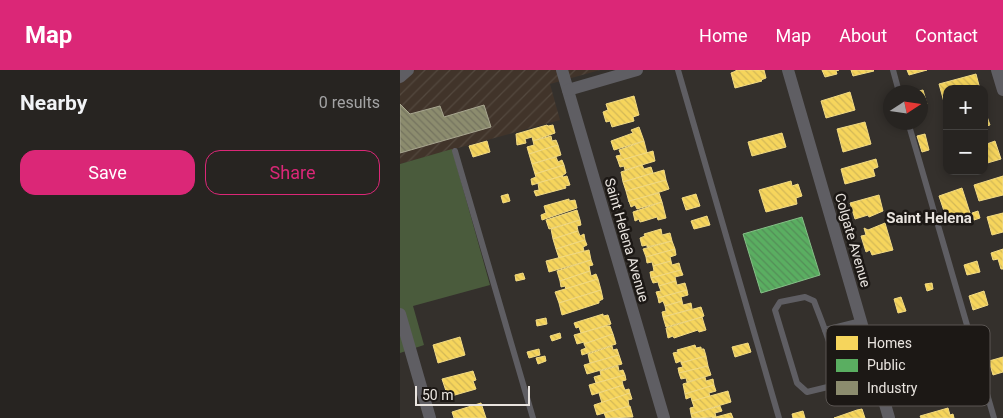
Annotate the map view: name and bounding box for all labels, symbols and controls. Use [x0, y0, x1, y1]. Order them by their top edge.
text: Map [25, 21, 72, 49]
text: Home [699, 25, 748, 46]
text: Map [776, 25, 811, 46]
text: About [839, 25, 887, 46]
text: Contact [915, 25, 978, 46]
north arrow [883, 85, 928, 130]
map controls [943, 85, 988, 175]
button: + [943, 85, 988, 130]
text: Nearby [20, 91, 87, 115]
text: 0 results [319, 93, 380, 112]
button: − [943, 130, 988, 175]
button: Save [20, 150, 195, 195]
button: Share [205, 150, 380, 195]
street label: Saint Helena Avenue [602, 176, 652, 304]
street label: Colgate Avenue [832, 191, 874, 289]
district label: Saint Helena [886, 209, 972, 227]
legend [826, 325, 990, 406]
text: Homes [867, 335, 912, 351]
text: Public [867, 357, 906, 373]
text: Industry [867, 380, 918, 396]
scale bar [415, 383, 530, 406]
text: 50 m [422, 387, 454, 403]

